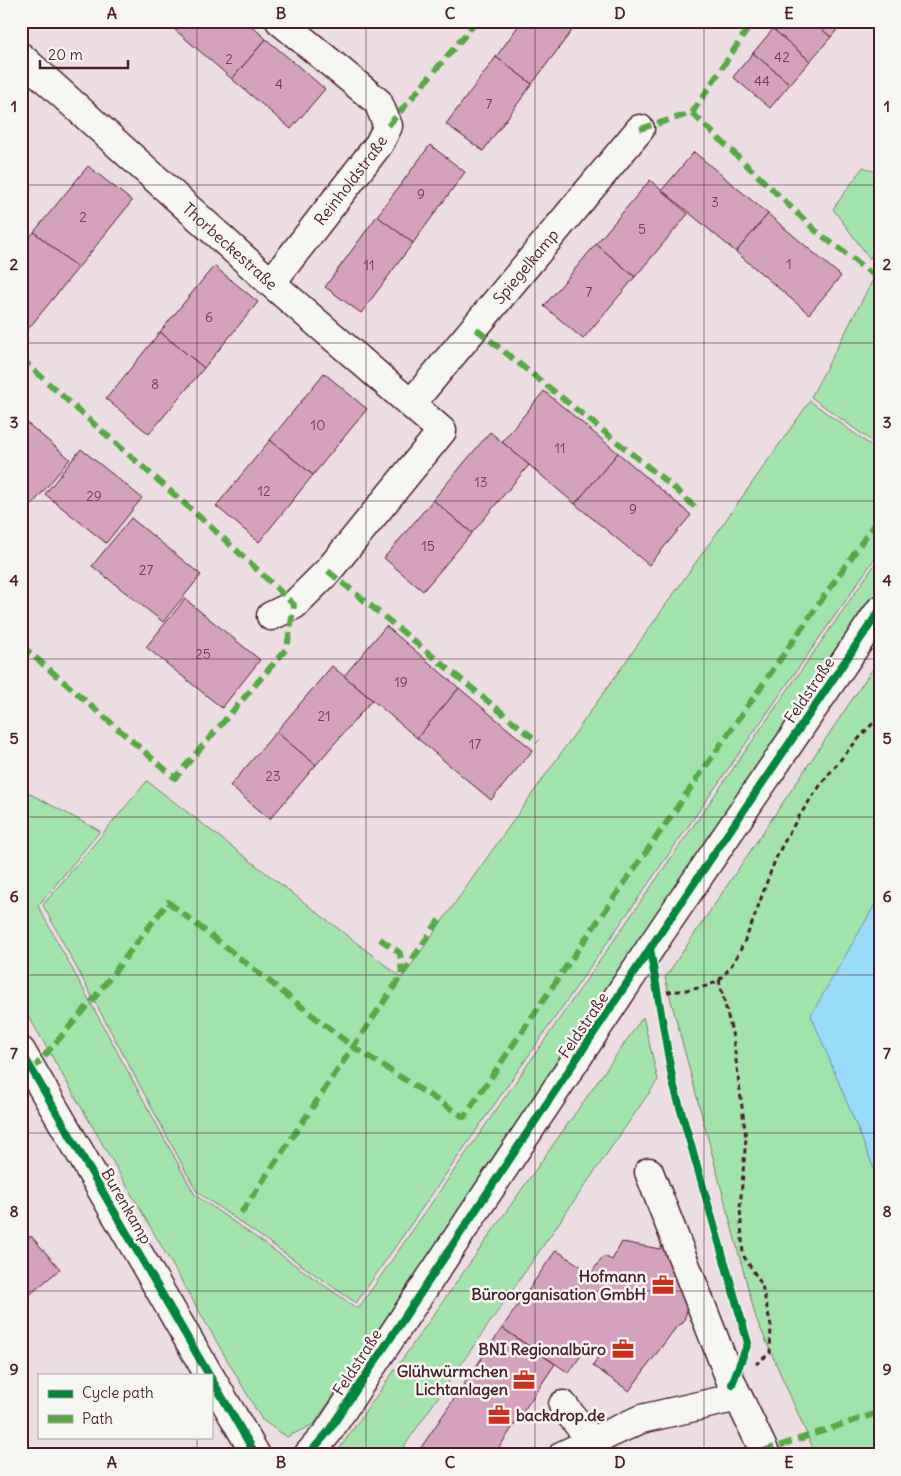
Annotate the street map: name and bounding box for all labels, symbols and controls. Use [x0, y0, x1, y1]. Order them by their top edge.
text: A [107, 3, 117, 23]
text: B [276, 3, 287, 23]
text: C [445, 3, 456, 23]
text: D [614, 3, 626, 23]
text: E [784, 3, 794, 23]
scale bar [40, 38, 128, 70]
text: 20 m [48, 45, 83, 64]
house number: 42 [774, 48, 790, 66]
house number: 2 [225, 50, 233, 68]
house number: 44 [754, 72, 770, 90]
house number: 4 [275, 75, 283, 93]
house number: 7 [486, 95, 493, 113]
text: 1 [11, 96, 17, 116]
text: 1 [884, 96, 890, 116]
street label: Reinholdstraße [310, 132, 392, 229]
house number: 9 [417, 185, 425, 203]
house number: 3 [711, 193, 719, 211]
street label: Thorbeckestraße [179, 198, 282, 294]
house number: 2 [79, 208, 87, 226]
house number: 5 [638, 220, 646, 238]
street label: Spiegelkamp [488, 225, 563, 308]
text: 2 [10, 254, 19, 274]
text: 2 [883, 254, 892, 274]
house number: 1 [786, 255, 792, 273]
house number: 11 [363, 256, 375, 274]
house number: 7 [586, 283, 593, 301]
house number: 6 [205, 308, 213, 326]
house number: 8 [151, 375, 159, 393]
text: 3 [9, 412, 19, 432]
text: 3 [882, 412, 892, 432]
house number: 10 [311, 416, 325, 434]
house number: 11 [554, 439, 566, 457]
house number: 13 [474, 473, 488, 491]
house number: 12 [257, 482, 271, 500]
house number: 29 [86, 487, 102, 505]
house number: 9 [629, 500, 637, 518]
house number: 15 [421, 537, 435, 555]
house number: 27 [139, 561, 153, 579]
text: 4 [9, 570, 19, 590]
text: 4 [882, 570, 892, 590]
house number: 25 [195, 645, 211, 663]
street label: Feldstraße [780, 653, 838, 727]
house number: 19 [394, 673, 408, 691]
house number: 21 [317, 707, 331, 725]
text: 5 [9, 728, 19, 748]
text: 5 [882, 728, 892, 748]
house number: 17 [469, 735, 481, 753]
house number: 23 [265, 767, 281, 785]
text: 6 [9, 886, 19, 906]
text: 6 [882, 886, 892, 906]
street label: Feldstraße [554, 988, 612, 1062]
text: 7 [10, 1043, 18, 1063]
text: 7 [883, 1043, 891, 1063]
street label: Burenkamp [97, 1165, 157, 1247]
text: 8 [9, 1201, 19, 1221]
text: 8 [882, 1201, 892, 1221]
place label: Hofmann Büroorganisation GmbH [471, 1266, 647, 1305]
office icon: Hofmann Büroorganisation GmbH [650, 1272, 676, 1298]
street label: Feldstraße [328, 1325, 386, 1399]
office icon: BNI Regionalbüro [610, 1336, 636, 1362]
place label: BNI Regionalbüro [478, 1339, 606, 1360]
text: 9 [9, 1359, 19, 1379]
text: 9 [882, 1359, 892, 1379]
place label: Glühwürmchen Lichtanlagen [397, 1361, 508, 1400]
office icon: Glühwürmchen Lichtanlagen [511, 1367, 537, 1393]
legend [38, 1374, 212, 1438]
text: Cycle path [82, 1383, 154, 1402]
office icon: backdrop.de [486, 1402, 512, 1428]
place label: backdrop.de [516, 1405, 606, 1426]
text: Path [82, 1409, 113, 1428]
text: A [107, 1452, 117, 1472]
text: B [276, 1452, 287, 1472]
text: C [445, 1452, 456, 1472]
text: D [614, 1452, 626, 1472]
text: E [784, 1452, 794, 1472]

